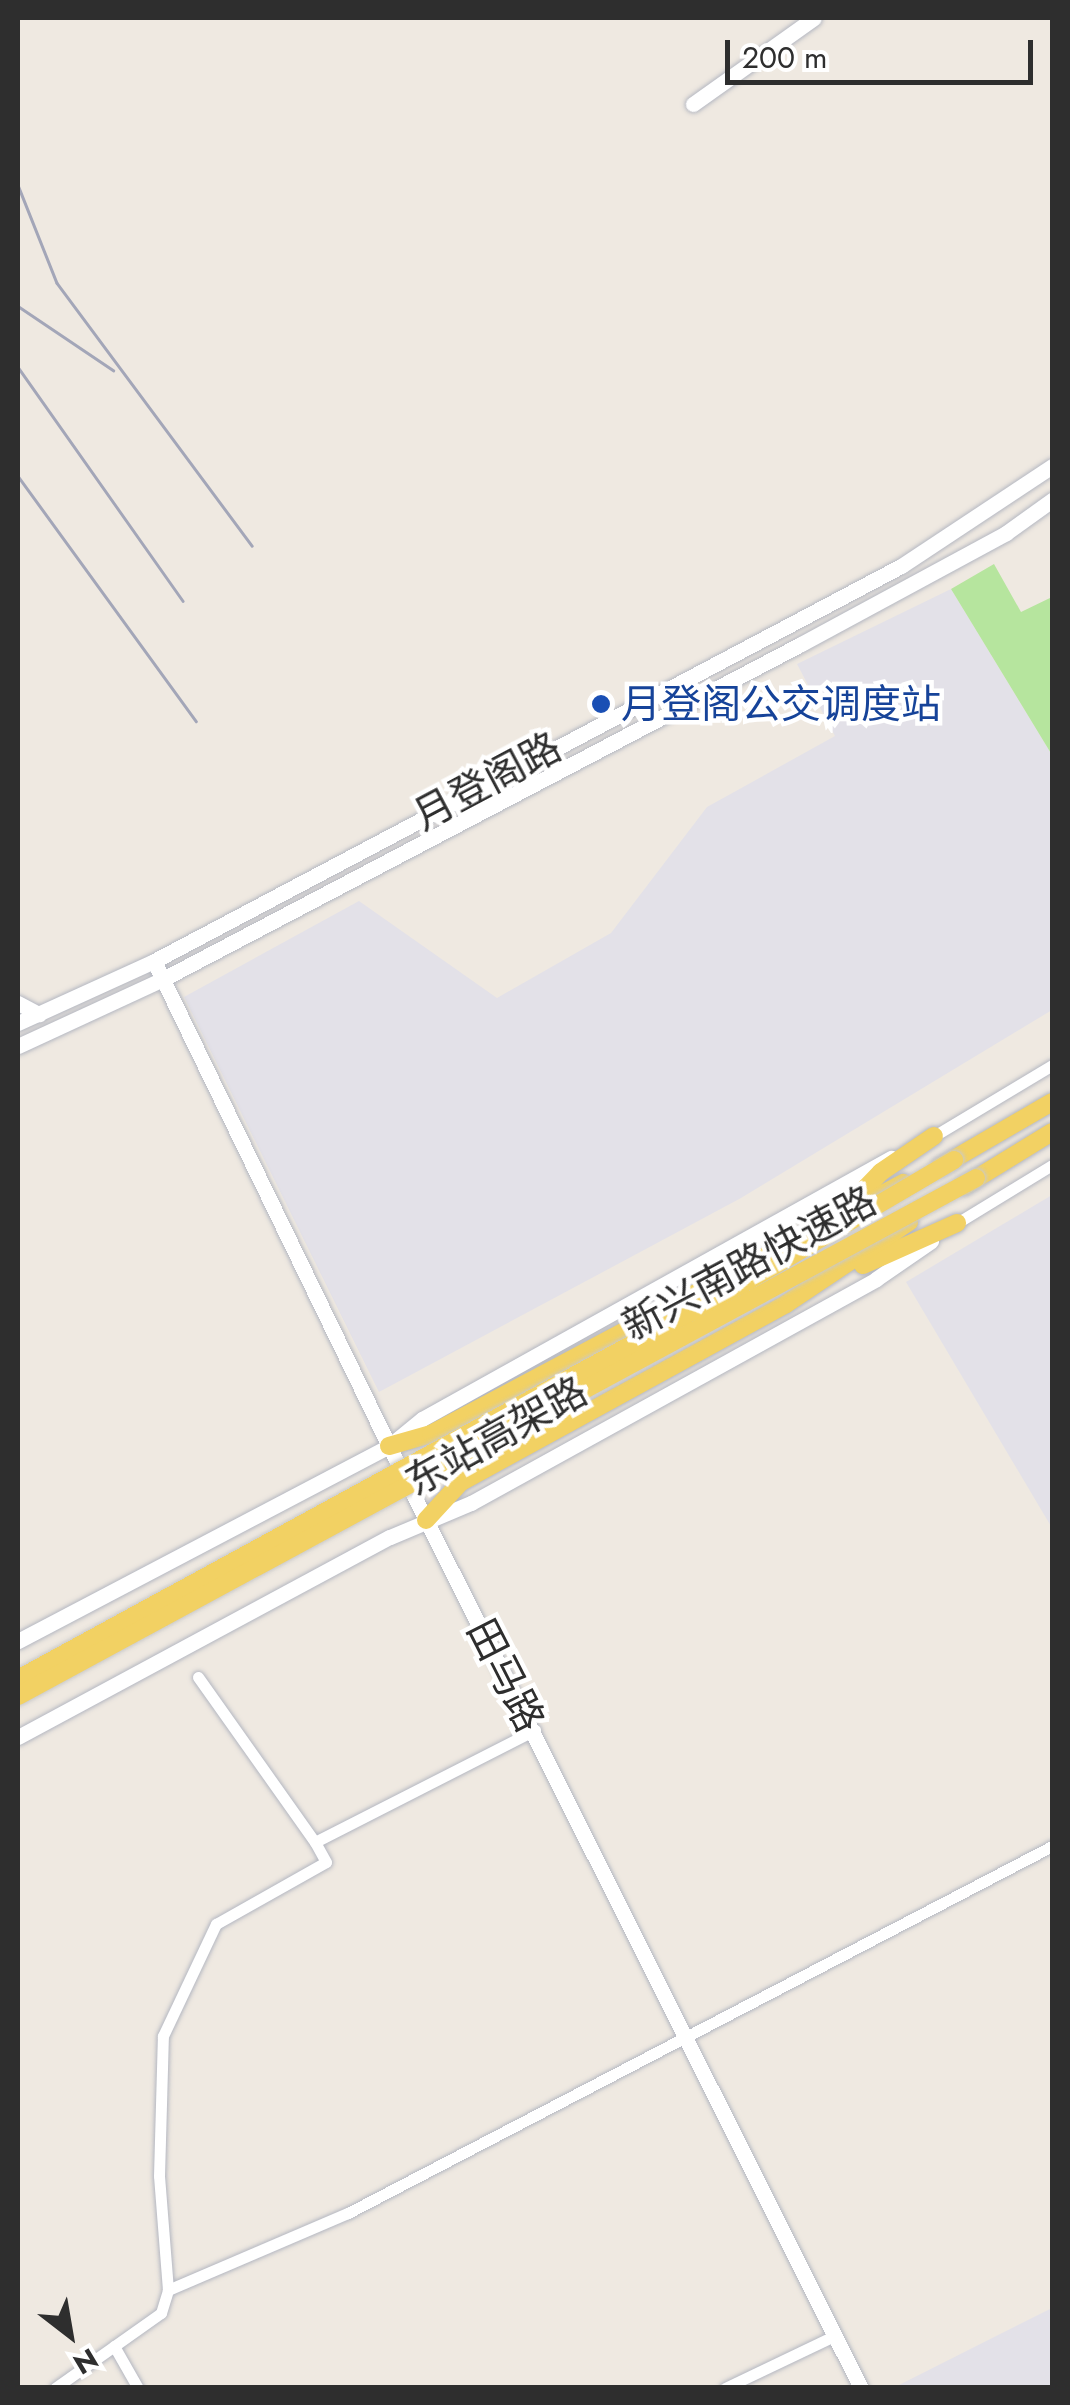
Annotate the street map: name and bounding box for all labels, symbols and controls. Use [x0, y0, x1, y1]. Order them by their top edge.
scale bar [730, 20, 1038, 82]
text: 200 m [742, 36, 827, 79]
place label: 月登阁公交调度站 [621, 680, 941, 728]
marker: 月登阁公交调度站 [590, 693, 612, 715]
street label: 月登阁路 [405, 722, 569, 840]
street label: 新兴南路快速路 [614, 1176, 884, 1350]
street label: 东站高架路 [397, 1367, 595, 1505]
street label: 田马路 [457, 1611, 555, 1739]
north arrow [20, 2285, 120, 2385]
text: N [66, 2338, 106, 2384]

